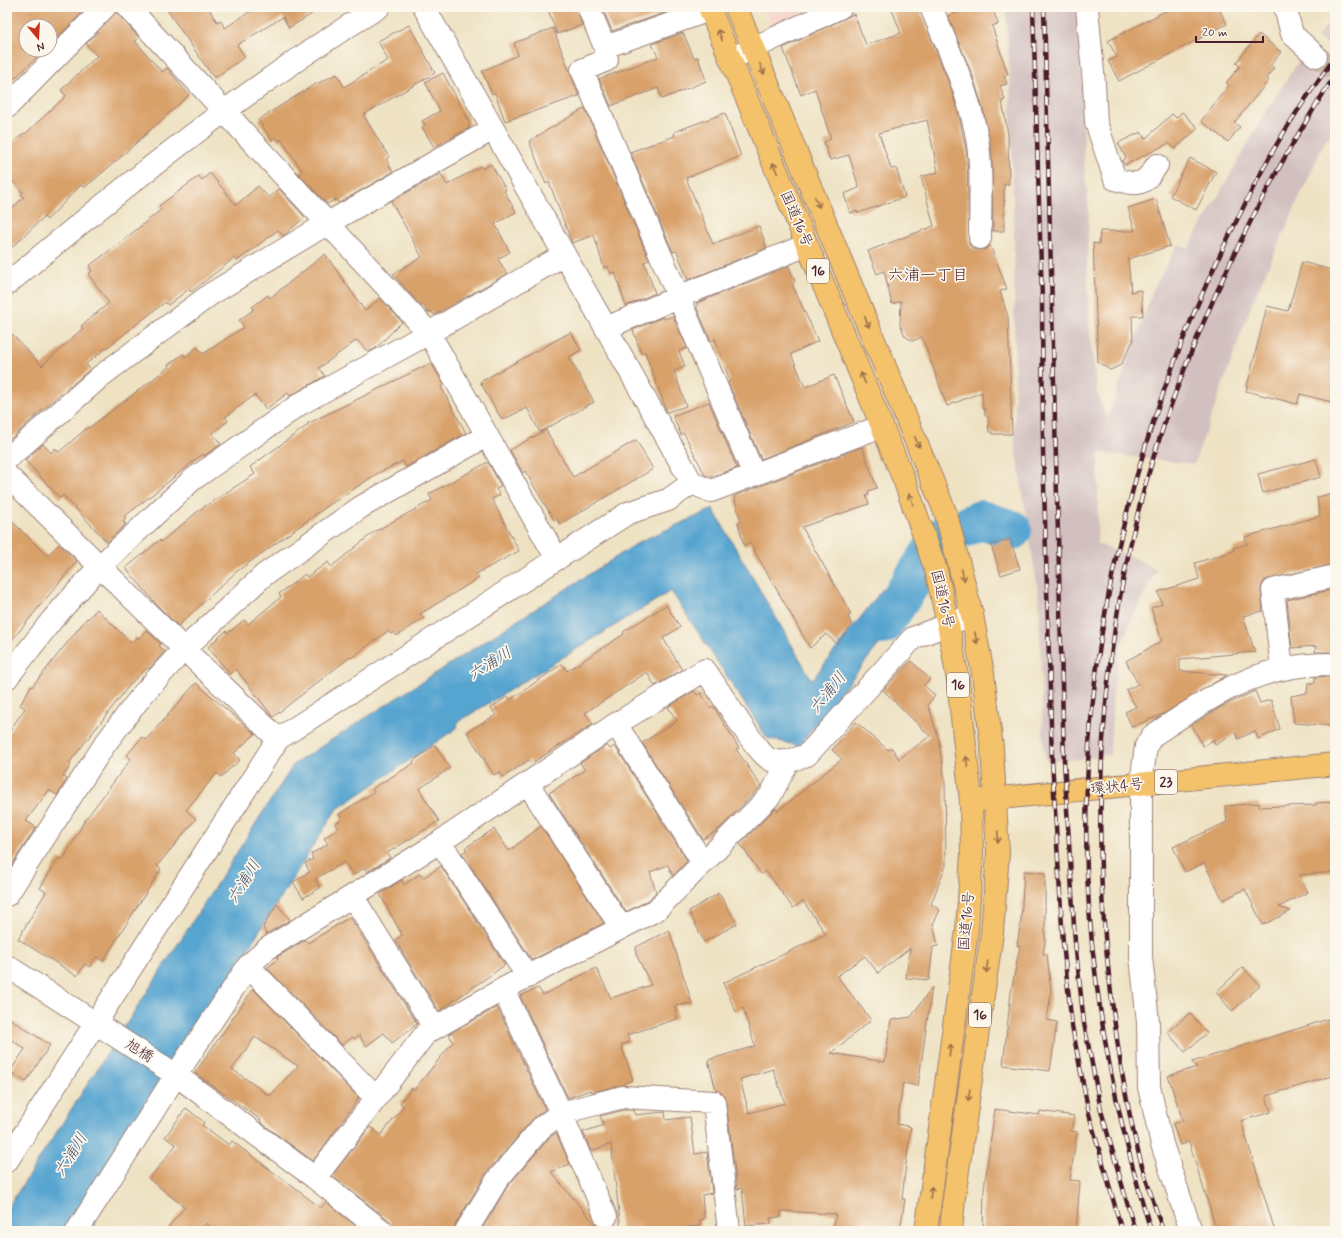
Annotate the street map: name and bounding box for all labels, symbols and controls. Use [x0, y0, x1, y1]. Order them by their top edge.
north arrow [18, 18, 58, 58]
scale bar [1196, 18, 1263, 44]
text: 20 m [1202, 25, 1228, 41]
one-way arrow [716, 29, 723, 41]
text: N [35, 39, 46, 54]
one-way arrow [759, 62, 766, 74]
one-way arrow [770, 162, 778, 174]
street label: 国道16号 [775, 187, 817, 251]
one-way arrow [814, 195, 821, 207]
road number: 16 [807, 259, 829, 283]
district label: 六浦一丁目 [888, 265, 968, 286]
one-way arrow [864, 315, 871, 327]
one-way arrow [858, 373, 866, 385]
one-way arrow [914, 435, 921, 447]
one-way arrow [907, 493, 915, 505]
street label: 国道16号 [926, 568, 958, 630]
one-way arrow [959, 568, 967, 581]
one-way arrow [973, 631, 981, 644]
water label: 六浦川 [464, 642, 516, 686]
water label: 六浦川 [805, 668, 851, 718]
road number: 16 [947, 673, 969, 697]
one-way arrow [963, 756, 971, 769]
road number: 23 [1155, 770, 1177, 794]
street label: 環状4号 [1089, 774, 1145, 800]
one-way arrow [994, 830, 1001, 843]
water label: 六浦川 [222, 856, 266, 908]
street label: 国道16号 [954, 890, 980, 952]
one-way arrow [983, 960, 991, 973]
road number: 16 [969, 1003, 991, 1027]
street label: 旭橋 [121, 1035, 157, 1067]
one-way arrow [946, 1044, 954, 1057]
one-way arrow [965, 1089, 973, 1102]
water label: 六浦川 [49, 1129, 93, 1181]
one-way arrow [927, 1186, 935, 1199]

